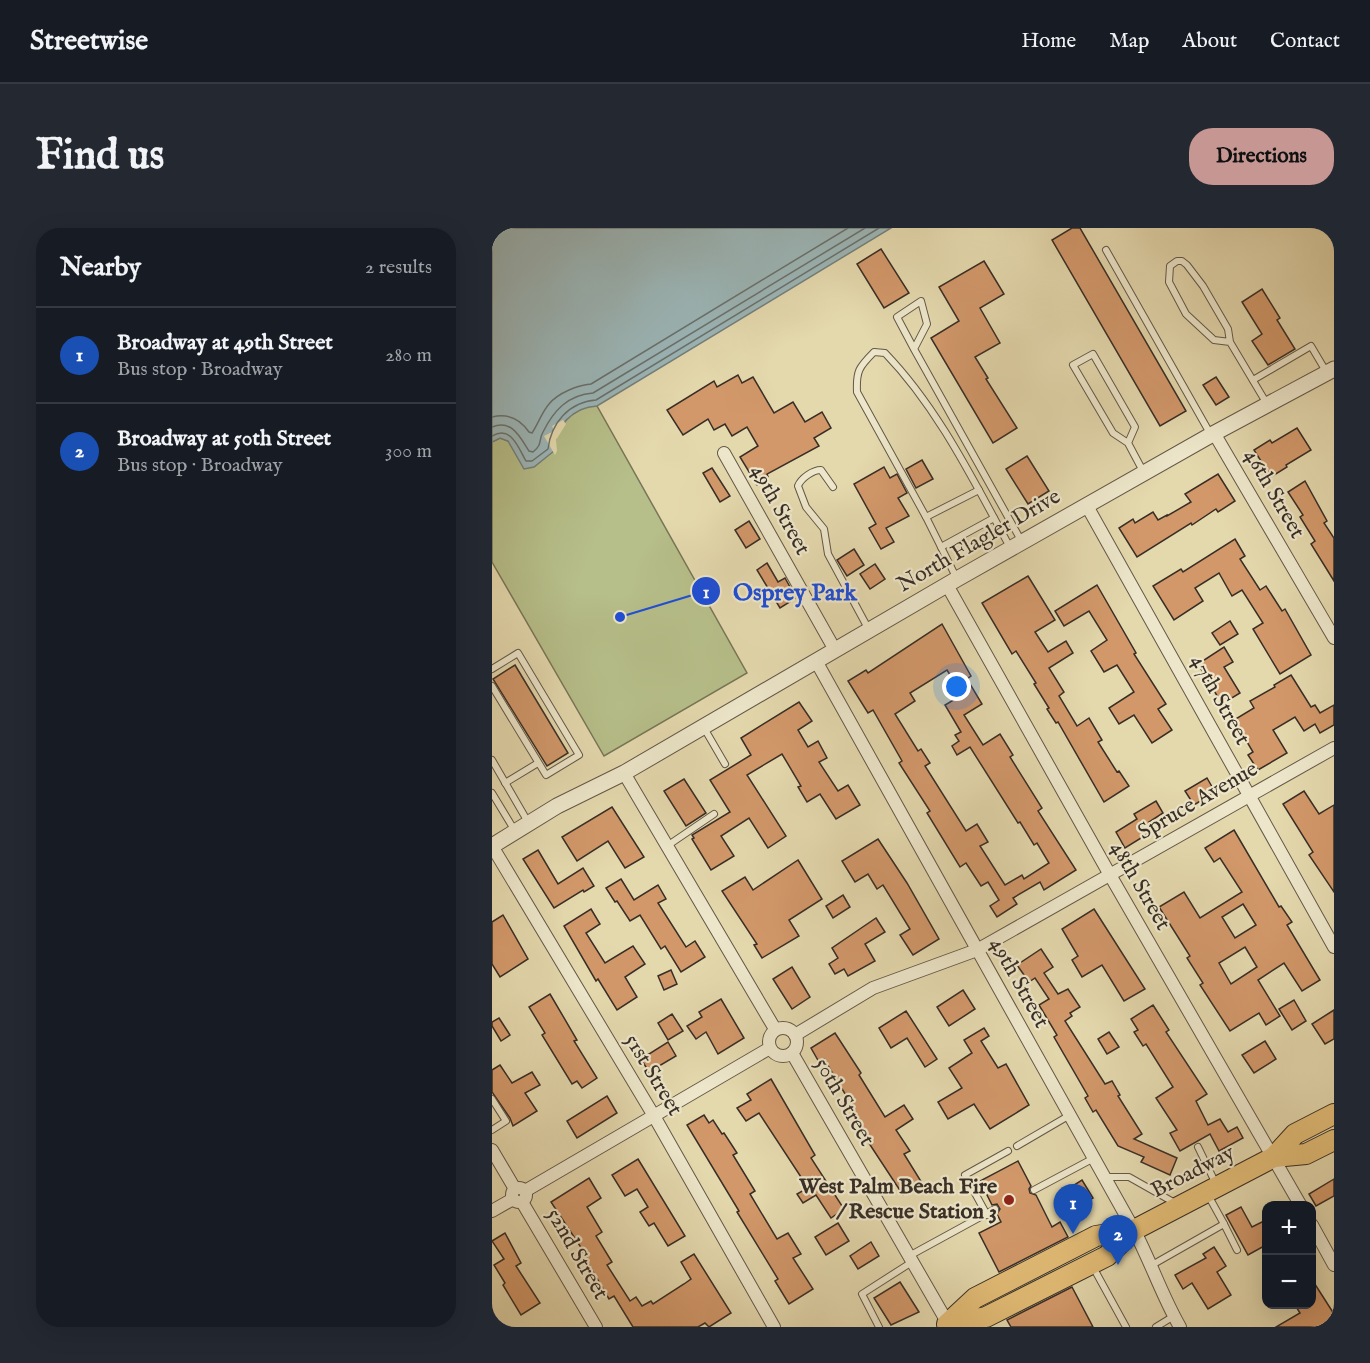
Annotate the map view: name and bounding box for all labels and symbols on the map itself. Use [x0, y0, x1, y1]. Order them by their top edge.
street label: 46th Street [1237, 444, 1311, 544]
street label: 49th Street [744, 460, 816, 561]
street label: North Flagler Drive [892, 483, 1066, 599]
callout: Osprey Park [691, 570, 869, 612]
text: Osprey Park [733, 578, 858, 609]
text: 1 [703, 582, 710, 605]
street label: 47th Street [1184, 650, 1256, 751]
your location [942, 672, 971, 701]
street label: Spruce Avenue [1133, 755, 1263, 847]
street label: 48th Street [1103, 837, 1177, 936]
street label: 49th Street [983, 933, 1055, 1034]
street label: 51st Street [618, 1029, 689, 1122]
street label: 50th Street [808, 1053, 881, 1152]
street label: Broadway [1147, 1139, 1240, 1205]
place label: West Palm Beach Fire / Rescue Station 3 [798, 1173, 997, 1226]
pin: 1 [1054, 1184, 1092, 1234]
marker: West Palm Beach Fire / Rescue Station 3 [1002, 1193, 1016, 1207]
street label: 52nd Street [540, 1203, 615, 1305]
pin: 2 [1098, 1216, 1138, 1265]

